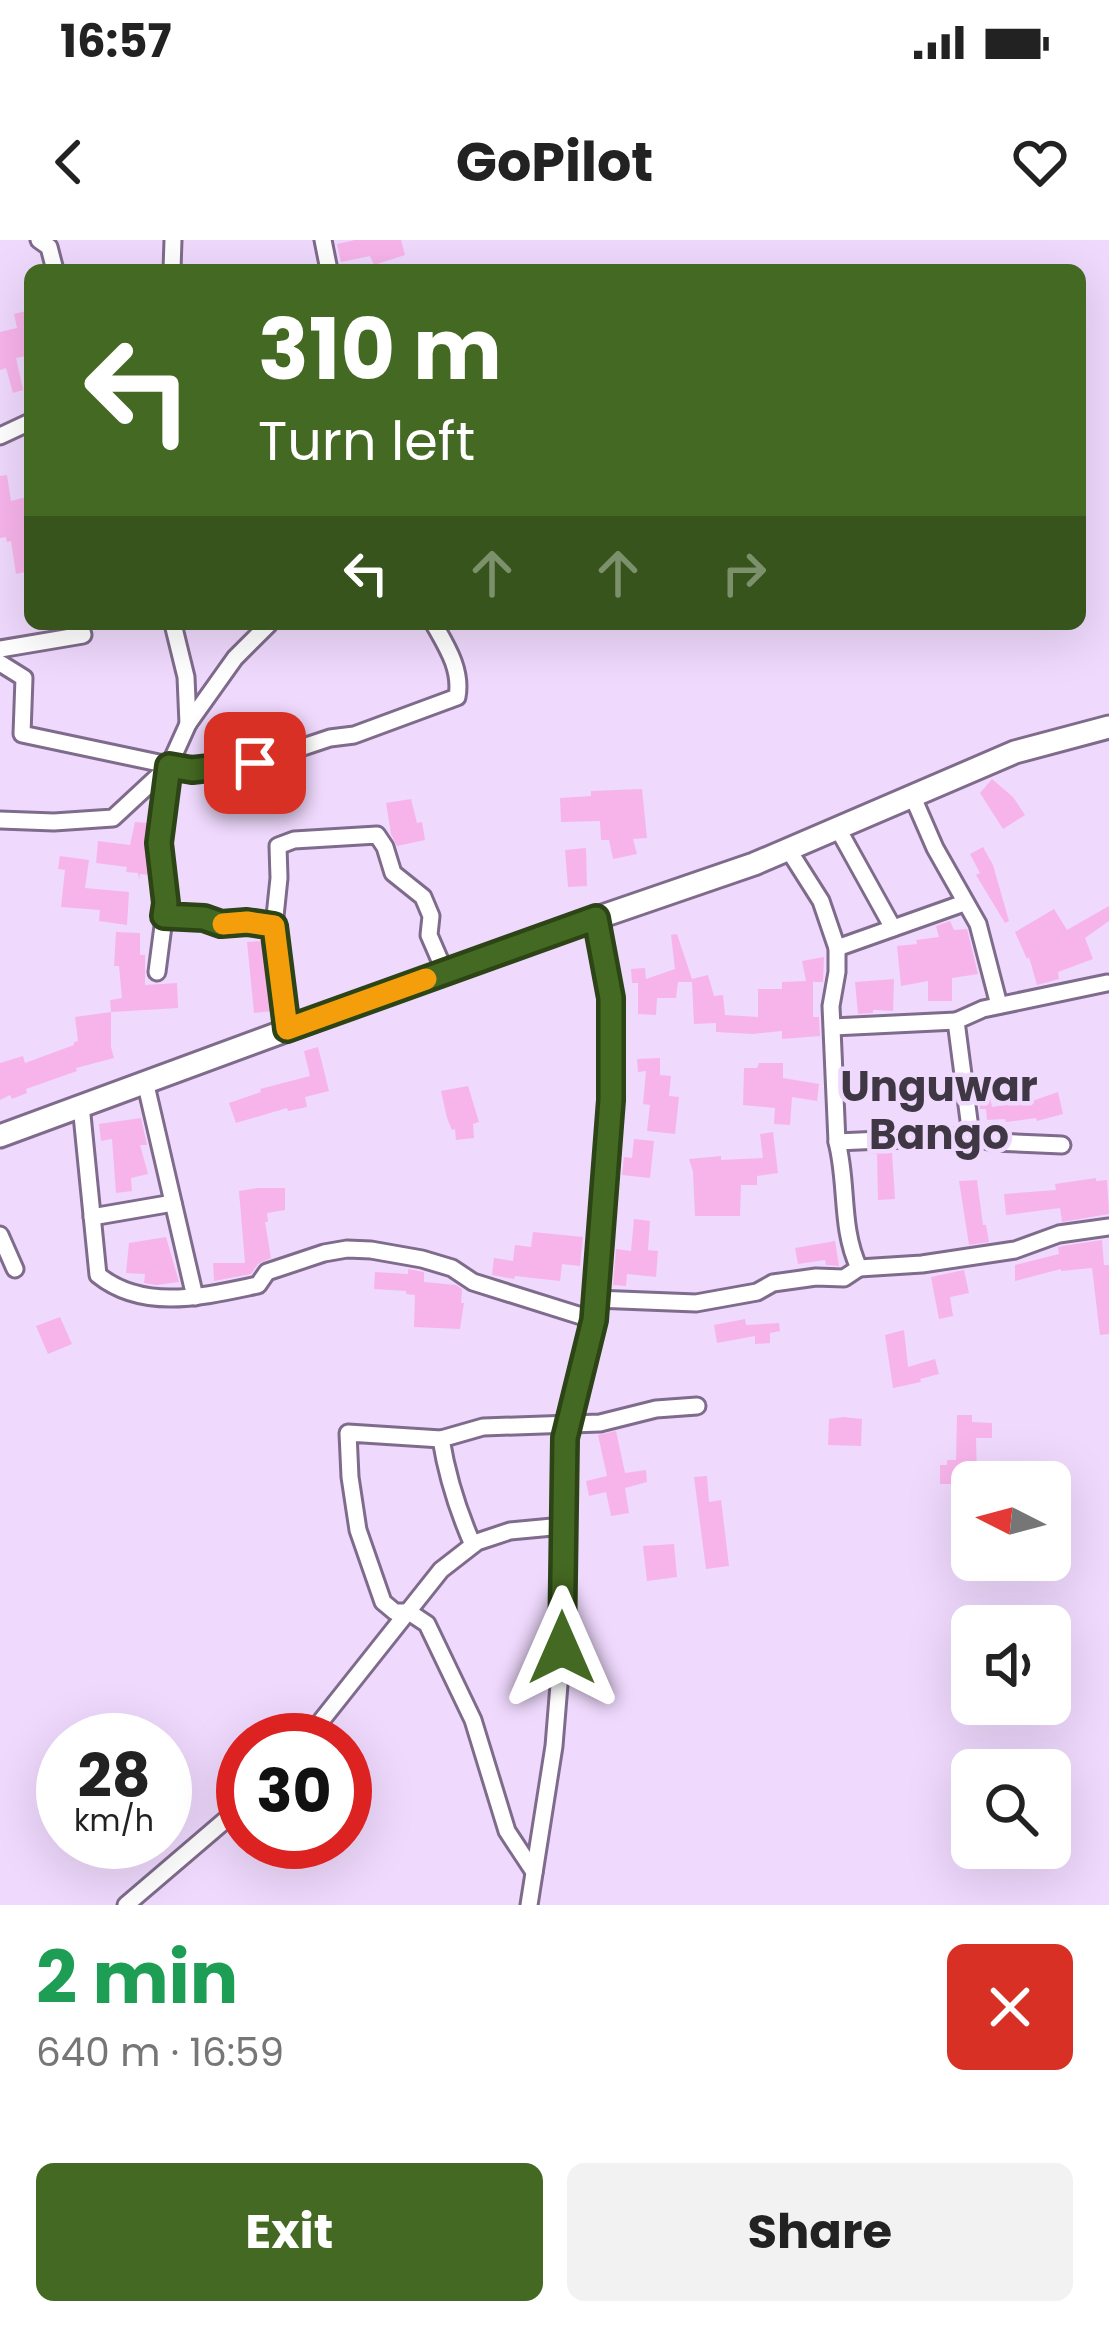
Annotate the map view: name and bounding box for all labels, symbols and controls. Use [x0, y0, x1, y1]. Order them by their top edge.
text: 16:57 [60, 10, 172, 73]
text: GoPilot [456, 124, 653, 200]
icon: back [36, 129, 102, 195]
icon: heart [1007, 129, 1073, 195]
text: 310 m [258, 291, 502, 408]
icon: left [60, 312, 216, 468]
text: Turn left [258, 403, 475, 479]
icon: left [333, 540, 399, 606]
icon: ahead [459, 540, 525, 606]
icon: ahead [585, 540, 651, 606]
icon: right [711, 540, 777, 606]
pin [204, 712, 306, 814]
icon: arrive [222, 730, 288, 796]
district label: Unguwar Bango [840, 1057, 1038, 1164]
north arrow [951, 1461, 1071, 1581]
map controls [951, 1461, 1071, 1869]
position arrow [499, 1585, 625, 1711]
button: sound [951, 1605, 1071, 1725]
speed limit sign: 30 [216, 1713, 372, 1869]
text: 28 [77, 1734, 151, 1818]
button: search [951, 1749, 1071, 1869]
text: km/h [74, 1799, 154, 1842]
text: 2 min [36, 1927, 238, 2028]
button: close [947, 1944, 1073, 2070]
text: 640 m · 16:59 [36, 2025, 284, 2080]
button: Exit [36, 2163, 543, 2301]
button: Share [567, 2163, 1073, 2301]

